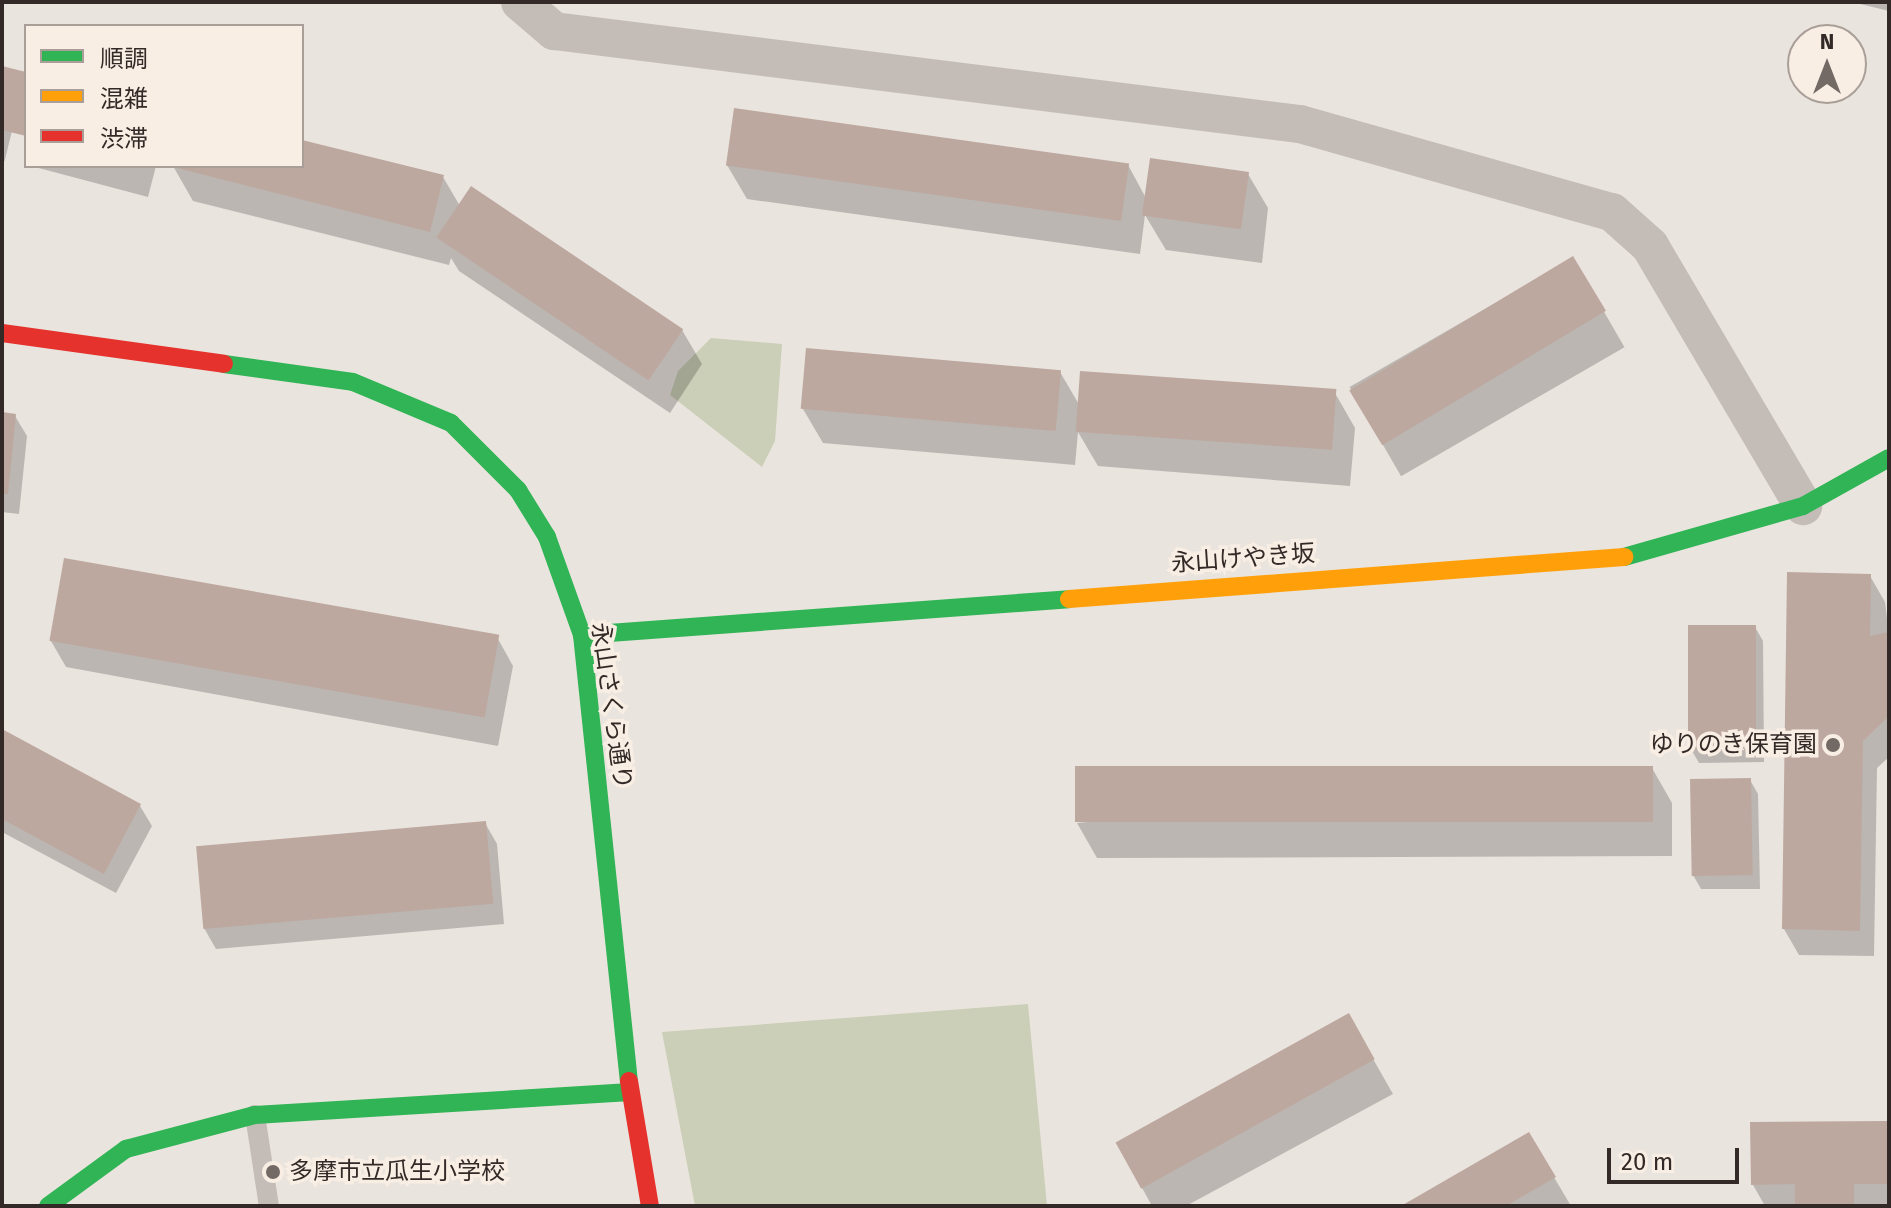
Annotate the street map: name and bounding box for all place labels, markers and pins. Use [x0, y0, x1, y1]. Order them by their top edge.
place label: ゆりのき保育園 [1649, 731, 1817, 759]
marker: ゆりのき保育園 [1824, 736, 1842, 754]
place label: 多摩市立瓜生小学校 [289, 1158, 505, 1186]
marker: 多摩市立瓜生小学校 [264, 1163, 282, 1181]

